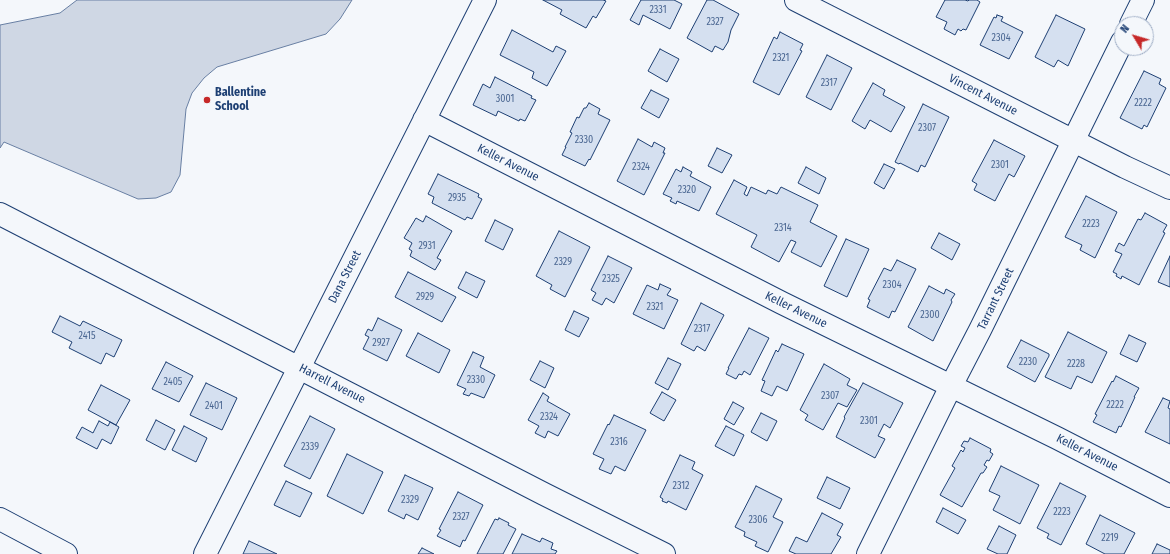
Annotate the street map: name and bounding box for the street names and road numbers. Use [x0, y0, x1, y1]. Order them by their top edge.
street label: Vincent Avenue [946, 71, 1020, 119]
street label: Keller Avenue [475, 141, 541, 185]
street label: Dana Street [326, 248, 364, 306]
street label: Tarrant Street [975, 266, 1017, 332]
street label: Keller Avenue [763, 289, 829, 331]
street label: Harrell Avenue [297, 361, 367, 407]
street label: Keller Avenue [1054, 431, 1120, 475]

